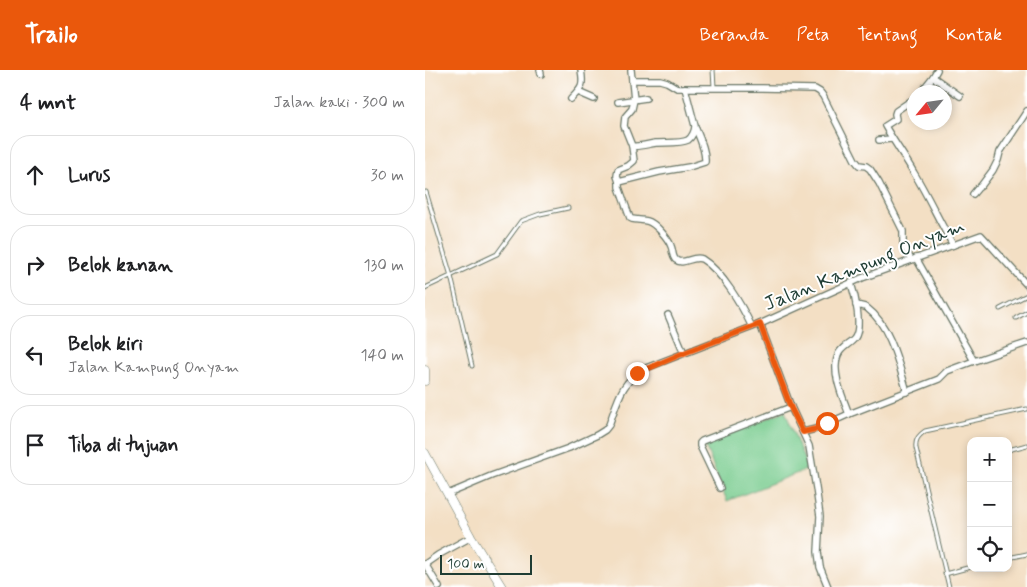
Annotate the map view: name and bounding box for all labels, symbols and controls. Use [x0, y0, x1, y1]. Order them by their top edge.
text: Trailo [25, 20, 78, 51]
text: Beranda [699, 23, 768, 47]
text: Peta [796, 23, 829, 47]
text: Tentang [857, 23, 918, 47]
text: Kontak [946, 23, 1002, 47]
north arrow [907, 85, 952, 130]
text: 4 mnt [20, 89, 76, 117]
text: Jalan kaki · 300 m [273, 92, 405, 113]
icon: ahead [21, 161, 49, 189]
text: Lurus [68, 163, 110, 188]
text: 30 m [371, 165, 404, 186]
street label: Jalan Kampung Onyam [760, 213, 970, 320]
icon: right [21, 251, 49, 279]
text: Belok kanan [68, 253, 173, 278]
text: 130 m [363, 255, 404, 276]
text: Belok kiri [68, 332, 143, 357]
icon: left [21, 341, 49, 369]
text: 140 m [360, 345, 404, 366]
text: Jalan Kampung Onyam [68, 357, 239, 378]
route end [626, 362, 649, 385]
route start [816, 412, 839, 435]
icon: arrive [21, 431, 49, 459]
text: Tiba di tujuan [68, 433, 179, 458]
map controls [967, 437, 1012, 572]
button: + [967, 437, 1012, 482]
button: − [967, 482, 1012, 527]
button: locate [967, 527, 1012, 572]
scale bar [440, 552, 533, 575]
text: 100 m [447, 555, 485, 573]

